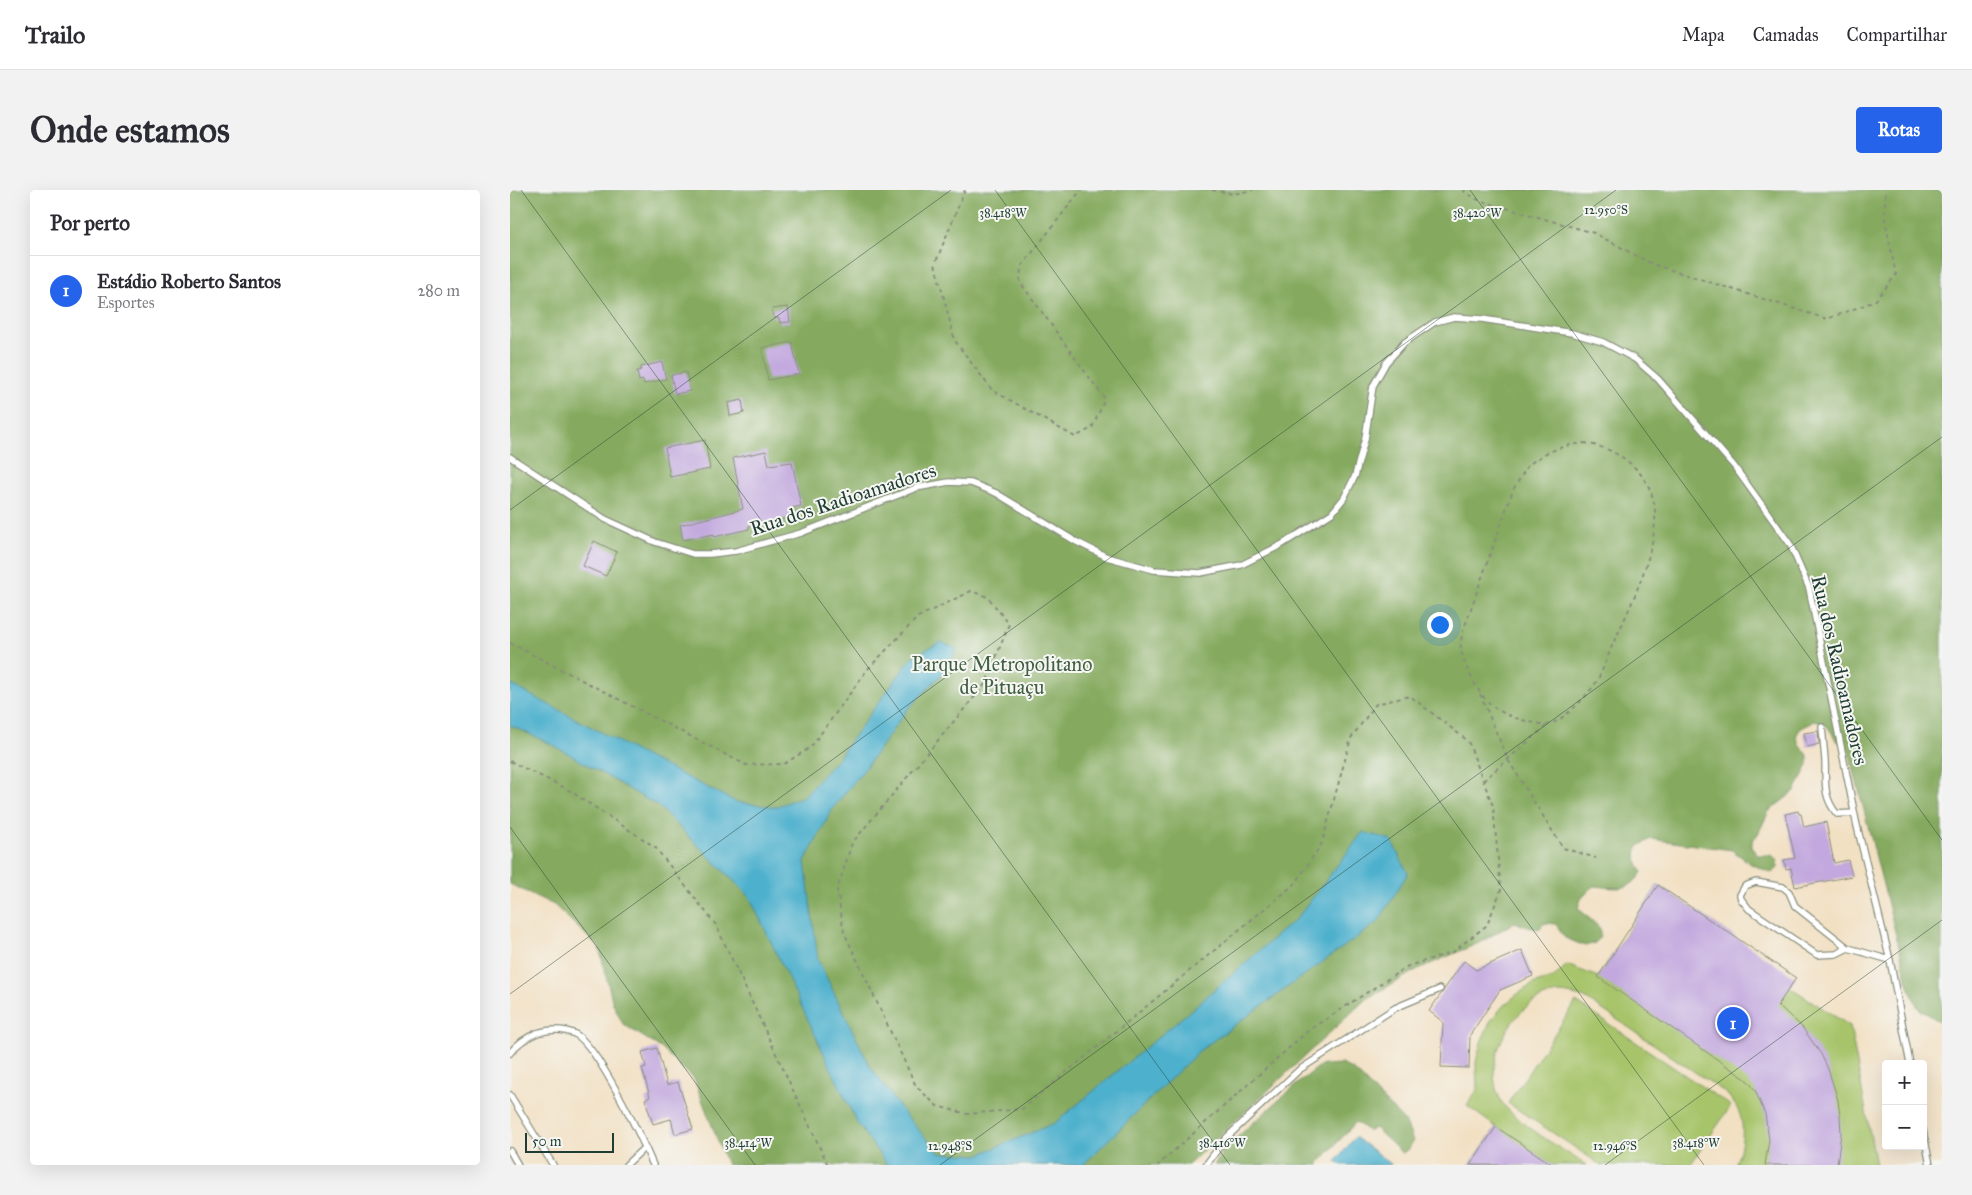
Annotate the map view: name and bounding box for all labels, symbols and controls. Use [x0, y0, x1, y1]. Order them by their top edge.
text: Trailo [25, 20, 85, 50]
text: Mapa [1682, 24, 1725, 46]
text: Camadas [1753, 24, 1819, 46]
text: Compartilhar [1847, 24, 1947, 46]
button: Rotas [1856, 107, 1942, 153]
text: Onde estamos [30, 109, 230, 152]
text: 12.950°S [1584, 203, 1628, 217]
text: 38.418°W [979, 206, 1027, 220]
text: 38.420°W [1452, 206, 1502, 220]
text: Por perto [50, 210, 130, 236]
text: Estádio Roberto Santos [97, 270, 281, 293]
text: 1 [63, 281, 69, 300]
text: 280 m [417, 281, 460, 300]
text: Esportes [97, 293, 155, 312]
street label: Rua dos Radioamadores [747, 458, 939, 540]
street label: Rua dos Radioamadores [1806, 573, 1874, 767]
your location [1427, 612, 1453, 638]
park label: Parque Metropolitano de Pituaçu [912, 652, 1092, 699]
pin: 1 [1717, 1004, 1749, 1042]
map controls [1882, 1060, 1927, 1150]
button: + [1882, 1060, 1927, 1105]
button: − [1882, 1105, 1927, 1150]
scale bar [525, 1130, 614, 1153]
text: 50 m [532, 1133, 561, 1150]
text: 38.414°W [724, 1136, 772, 1150]
text: 38.416°W [1198, 1136, 1246, 1150]
text: 38.418°W [1672, 1136, 1720, 1150]
text: 12.948°S [928, 1139, 972, 1153]
text: 12.946°S [1593, 1139, 1637, 1153]

